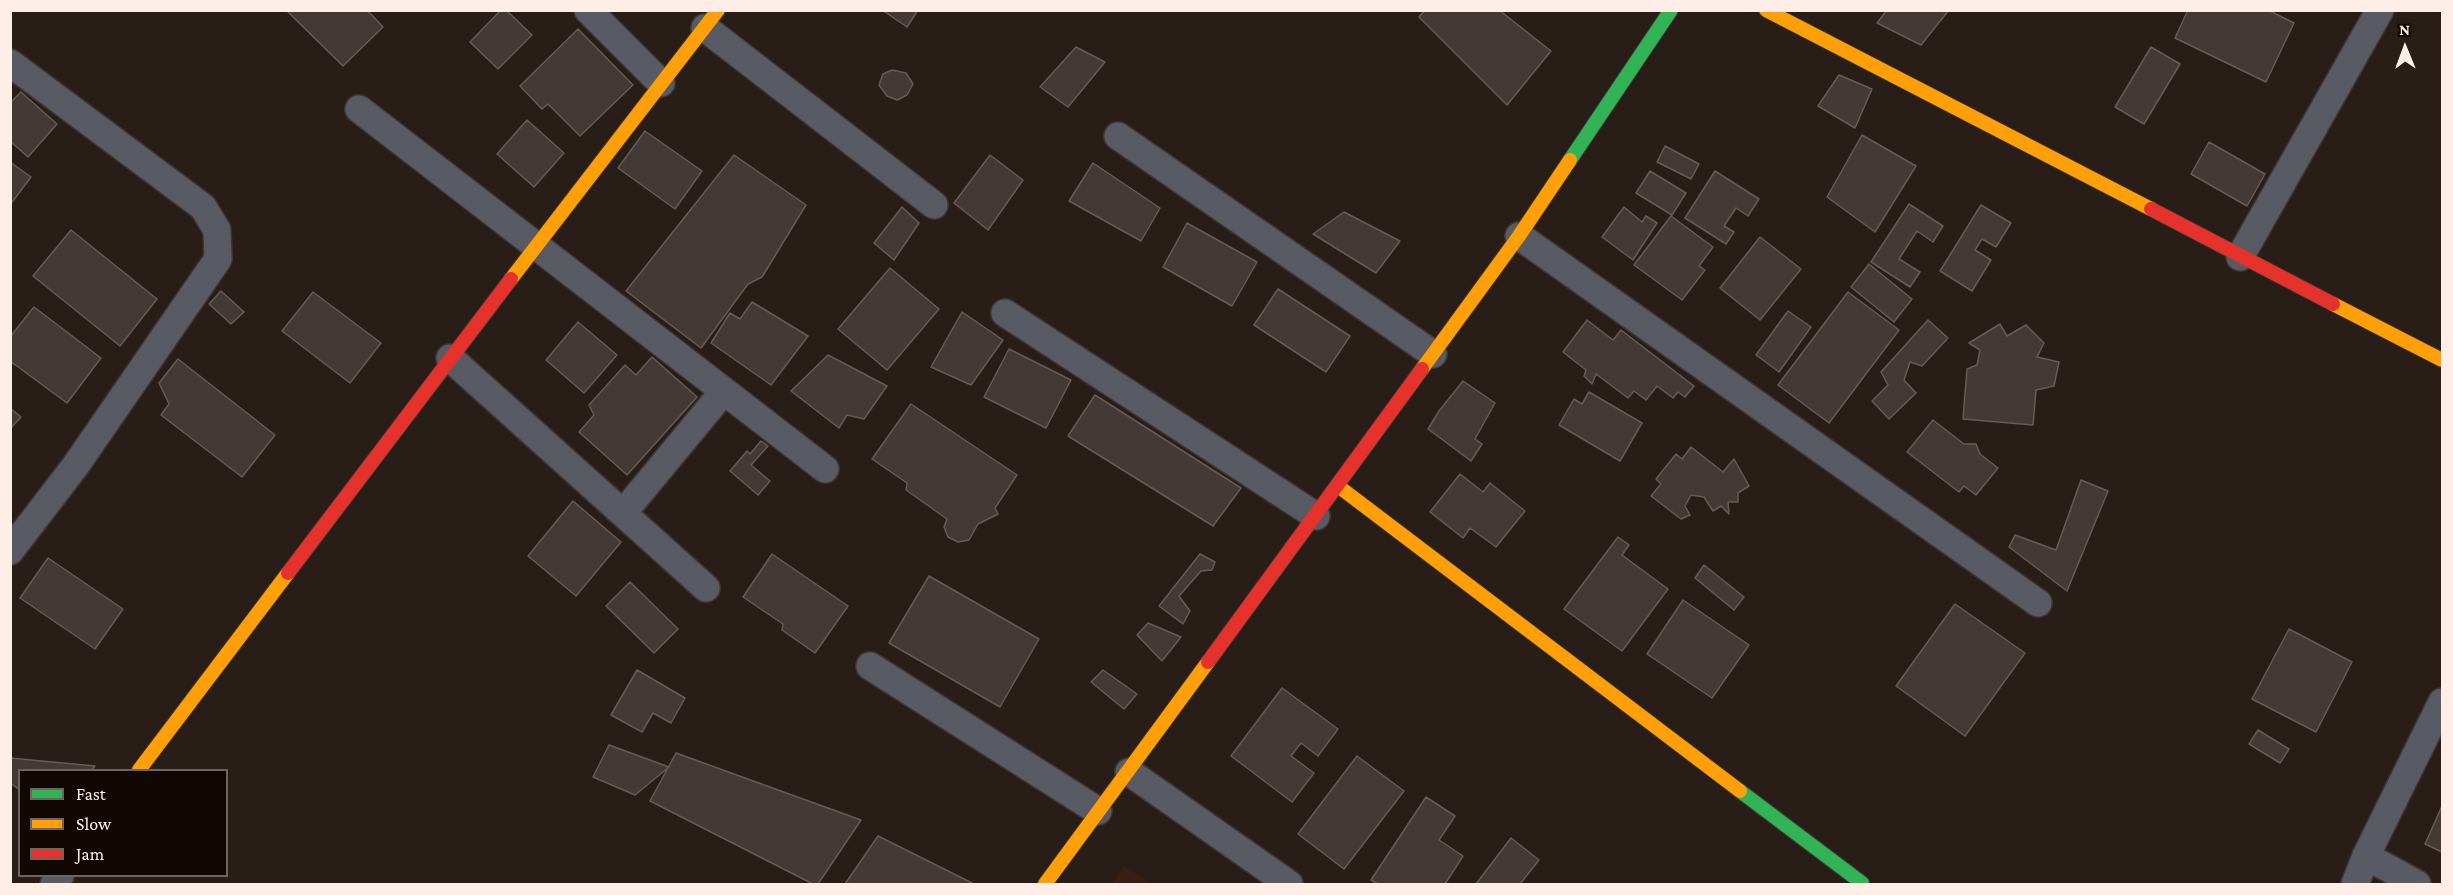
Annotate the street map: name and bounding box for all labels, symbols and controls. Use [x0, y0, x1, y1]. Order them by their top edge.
north arrow [2375, 18, 2435, 78]
text: N [2399, 21, 2410, 38]
legend [18, 769, 228, 877]
text: Fast [76, 784, 106, 804]
text: Slow [76, 814, 111, 834]
text: Jam [76, 844, 104, 864]

